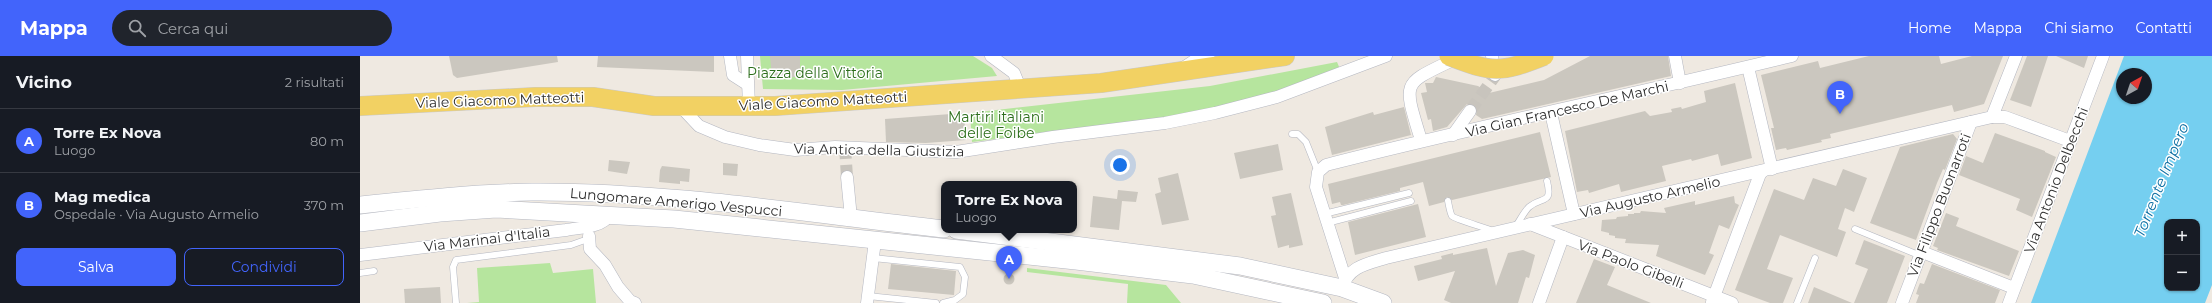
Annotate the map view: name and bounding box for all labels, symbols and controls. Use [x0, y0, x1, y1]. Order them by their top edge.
search box [112, 10, 392, 46]
text: Mappa [20, 17, 88, 40]
icon: search [126, 17, 148, 39]
text: Cerca qui [158, 19, 228, 38]
text: Home [1908, 19, 1951, 37]
text: Mappa [1973, 19, 2022, 37]
text: Chi siamo [2044, 19, 2114, 37]
text: Contatti [2136, 19, 2192, 37]
park label: Piazza della Vittoria [747, 64, 883, 82]
north arrow [2116, 68, 2152, 104]
text: Vicino [16, 72, 72, 92]
text: 2 risultati [285, 74, 344, 90]
street label: Via Gian Francesco De Marchi [1464, 77, 1670, 141]
pin: B [1827, 81, 1853, 114]
street label: Viale Giacomo Matteotti [415, 88, 585, 112]
street label: Viale Giacomo Matteotti [738, 88, 908, 114]
street label: Via Antonio Delbecchi [2020, 104, 2092, 256]
park label: Martiri italiani delle Foibe [948, 108, 1044, 142]
water label: Torrente Impero [2129, 120, 2193, 240]
text: Torre Ex Nova [54, 123, 161, 142]
street label: Via Filippo Buonarroti [1903, 131, 1975, 279]
text: A [24, 133, 34, 149]
text: 80 m [310, 133, 344, 149]
street label: Via Antica della Giustizia [793, 140, 965, 160]
text: Luogo [54, 142, 96, 158]
your location [1110, 155, 1130, 175]
street label: Via Augusto Armelio [1578, 172, 1722, 222]
popup [941, 181, 1077, 233]
street label: Lungomare Amerigo Vespucci [569, 184, 783, 220]
text: Mag medica [54, 187, 151, 206]
text: Torre Ex Nova [955, 190, 1063, 209]
text: B [24, 197, 34, 213]
text: 370 m [304, 197, 344, 213]
text: Ospedale · Via Augusto Armelio [54, 206, 259, 222]
text: Luogo [955, 209, 997, 225]
map controls [2164, 219, 2200, 291]
button: + [2164, 219, 2200, 255]
street label: Via Marinai d'Italia [423, 222, 551, 256]
street label: Via Paolo Gibelli [1575, 236, 1687, 292]
pin: A [996, 246, 1022, 279]
button: Salva [16, 248, 176, 286]
button: Condividi [184, 248, 344, 286]
button: − [2164, 255, 2200, 291]

